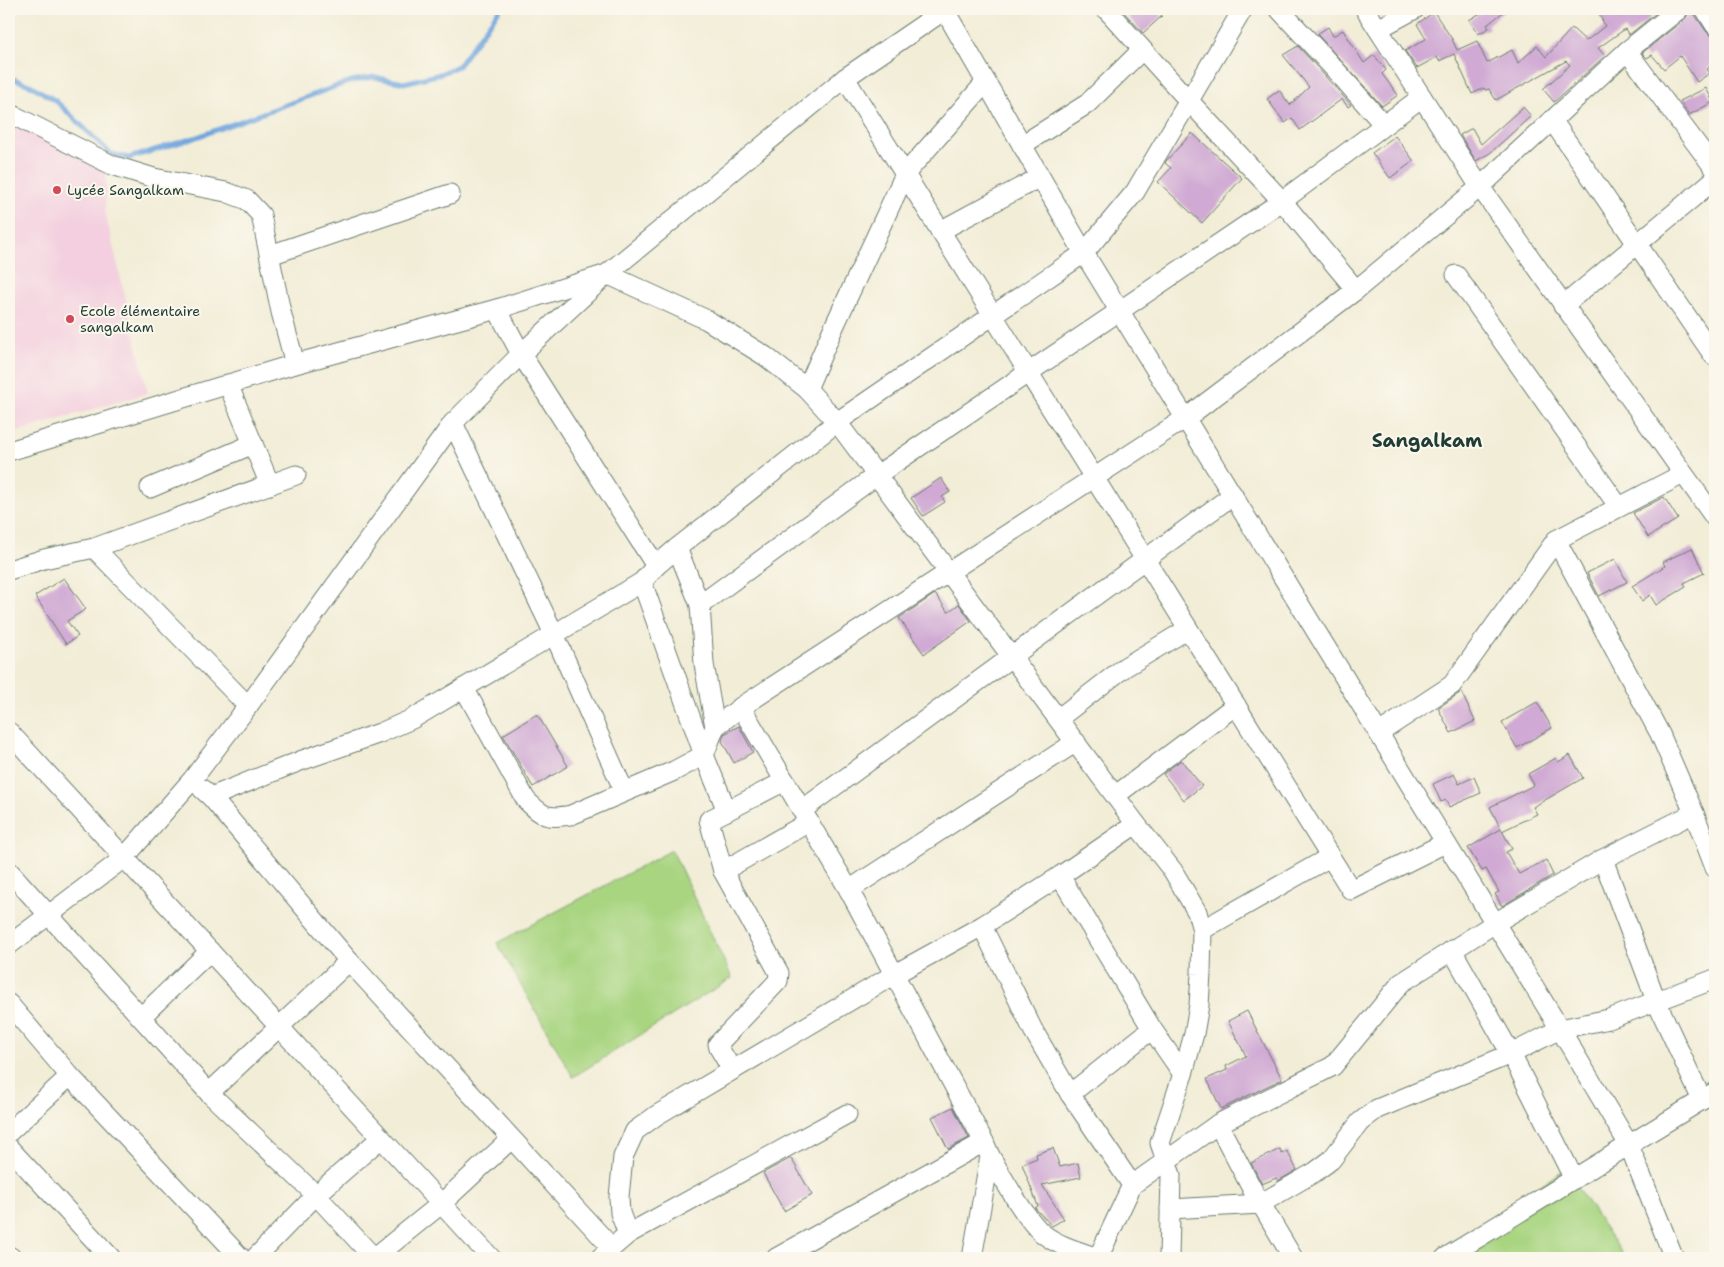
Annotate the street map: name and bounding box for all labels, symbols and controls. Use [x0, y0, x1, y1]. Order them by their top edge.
place label: Lycée Sangalkam [67, 181, 184, 199]
marker: Lycée Sangalkam [51, 184, 63, 196]
place label: Ecole élémentaire sangalkam [80, 302, 200, 336]
marker: Ecole élémentaire sangalkam [64, 313, 76, 325]
district label: Sangalkam [1372, 428, 1482, 453]

